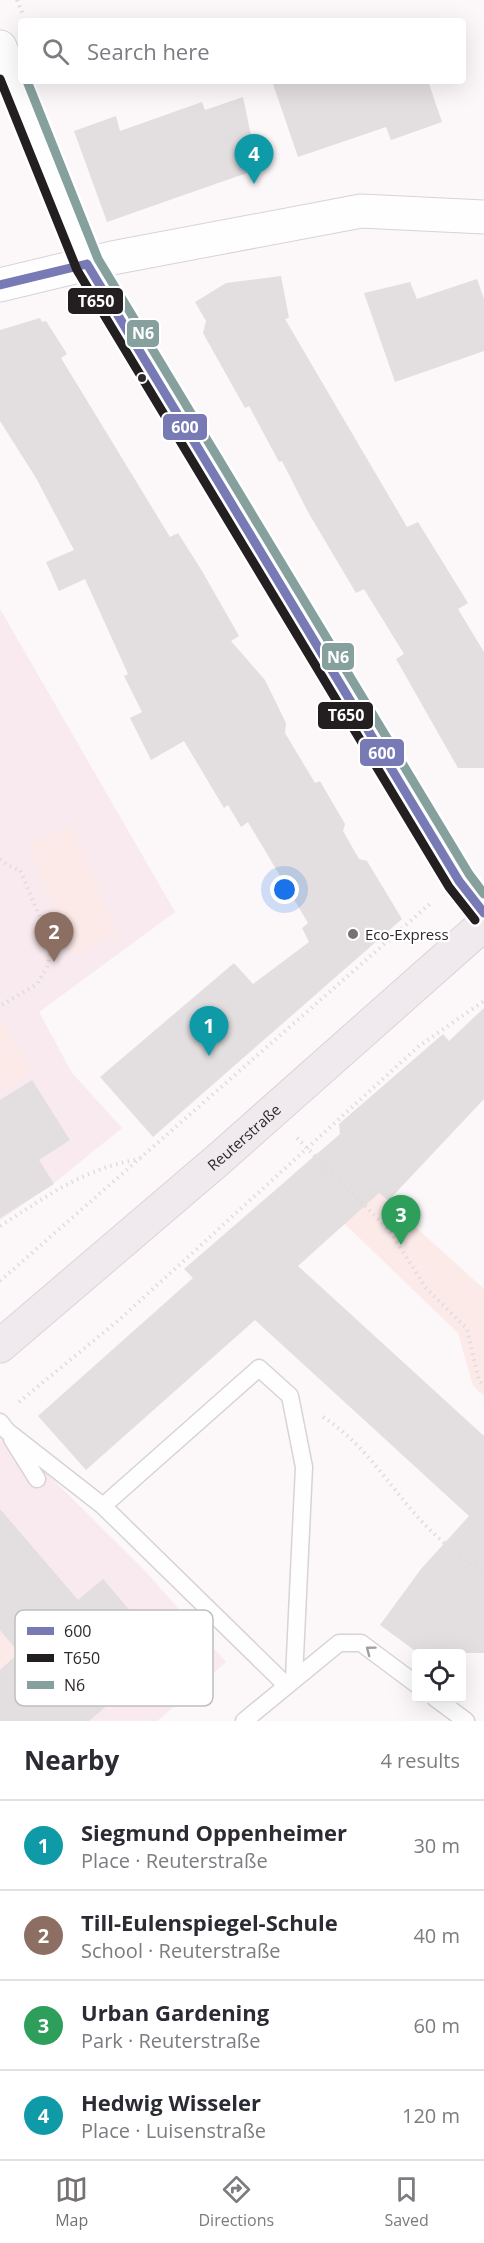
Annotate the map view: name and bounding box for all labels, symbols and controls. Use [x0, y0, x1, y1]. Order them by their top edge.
search box [18, 18, 466, 84]
icon: search [39, 35, 72, 68]
text: Search here [87, 36, 210, 66]
pin: 4 [234, 134, 274, 184]
line badge: T650 [67, 287, 124, 315]
text: T650 [78, 290, 114, 312]
line badge: N6 [126, 319, 160, 348]
text: N6 [132, 322, 154, 344]
unlabelled marker [136, 372, 148, 384]
line badge: 600 [162, 413, 208, 441]
text: 600 [171, 416, 199, 438]
line badge: N6 [321, 642, 355, 671]
text: N6 [327, 646, 349, 668]
line badge: T650 [317, 701, 374, 730]
text: T650 [328, 704, 364, 726]
line badge: 600 [359, 738, 405, 767]
text: 600 [368, 742, 396, 764]
your location [270, 875, 299, 904]
pin: 2 [34, 912, 74, 962]
place label: Eco-Express [365, 924, 449, 944]
marker: Eco-Express [346, 927, 360, 941]
pin: 1 [190, 1006, 228, 1056]
street label: Reuterstraße [203, 1099, 285, 1175]
pin: 3 [382, 1196, 420, 1245]
legend [15, 1610, 213, 1706]
text: 600 [64, 1620, 91, 1642]
one-way arrow [365, 1646, 376, 1657]
text: T650 [64, 1647, 100, 1669]
map controls [412, 1649, 466, 1703]
button: locate [412, 1649, 466, 1703]
text: N6 [64, 1674, 85, 1696]
text: Nearby [24, 1742, 119, 1778]
text: 4 results [380, 1747, 460, 1774]
text: Siegmund Oppenheimer [81, 1817, 347, 1847]
text: 1 [38, 1832, 49, 1859]
text: 30 m [413, 1832, 460, 1859]
text: Place · Reuterstraße [81, 1847, 268, 1874]
text: Till-Eulenspiegel-Schule [81, 1907, 338, 1937]
text: 2 [38, 1922, 49, 1949]
text: 40 m [413, 1922, 460, 1949]
text: School · Reuterstraße [81, 1937, 281, 1964]
text: Urban Gardening [81, 1997, 269, 2027]
text: 3 [38, 2012, 49, 2039]
text: 60 m [413, 2012, 460, 2039]
text: Park · Reuterstraße [81, 2027, 260, 2054]
text: Hedwig Wisseler [81, 2087, 261, 2117]
text: 4 [38, 2102, 49, 2129]
text: 120 m [402, 2102, 460, 2129]
text: Place · Luisenstraße [81, 2117, 266, 2144]
tab: Map [55, 2173, 88, 2231]
tab: Directions [199, 2173, 274, 2231]
tab: Saved [384, 2173, 429, 2231]

